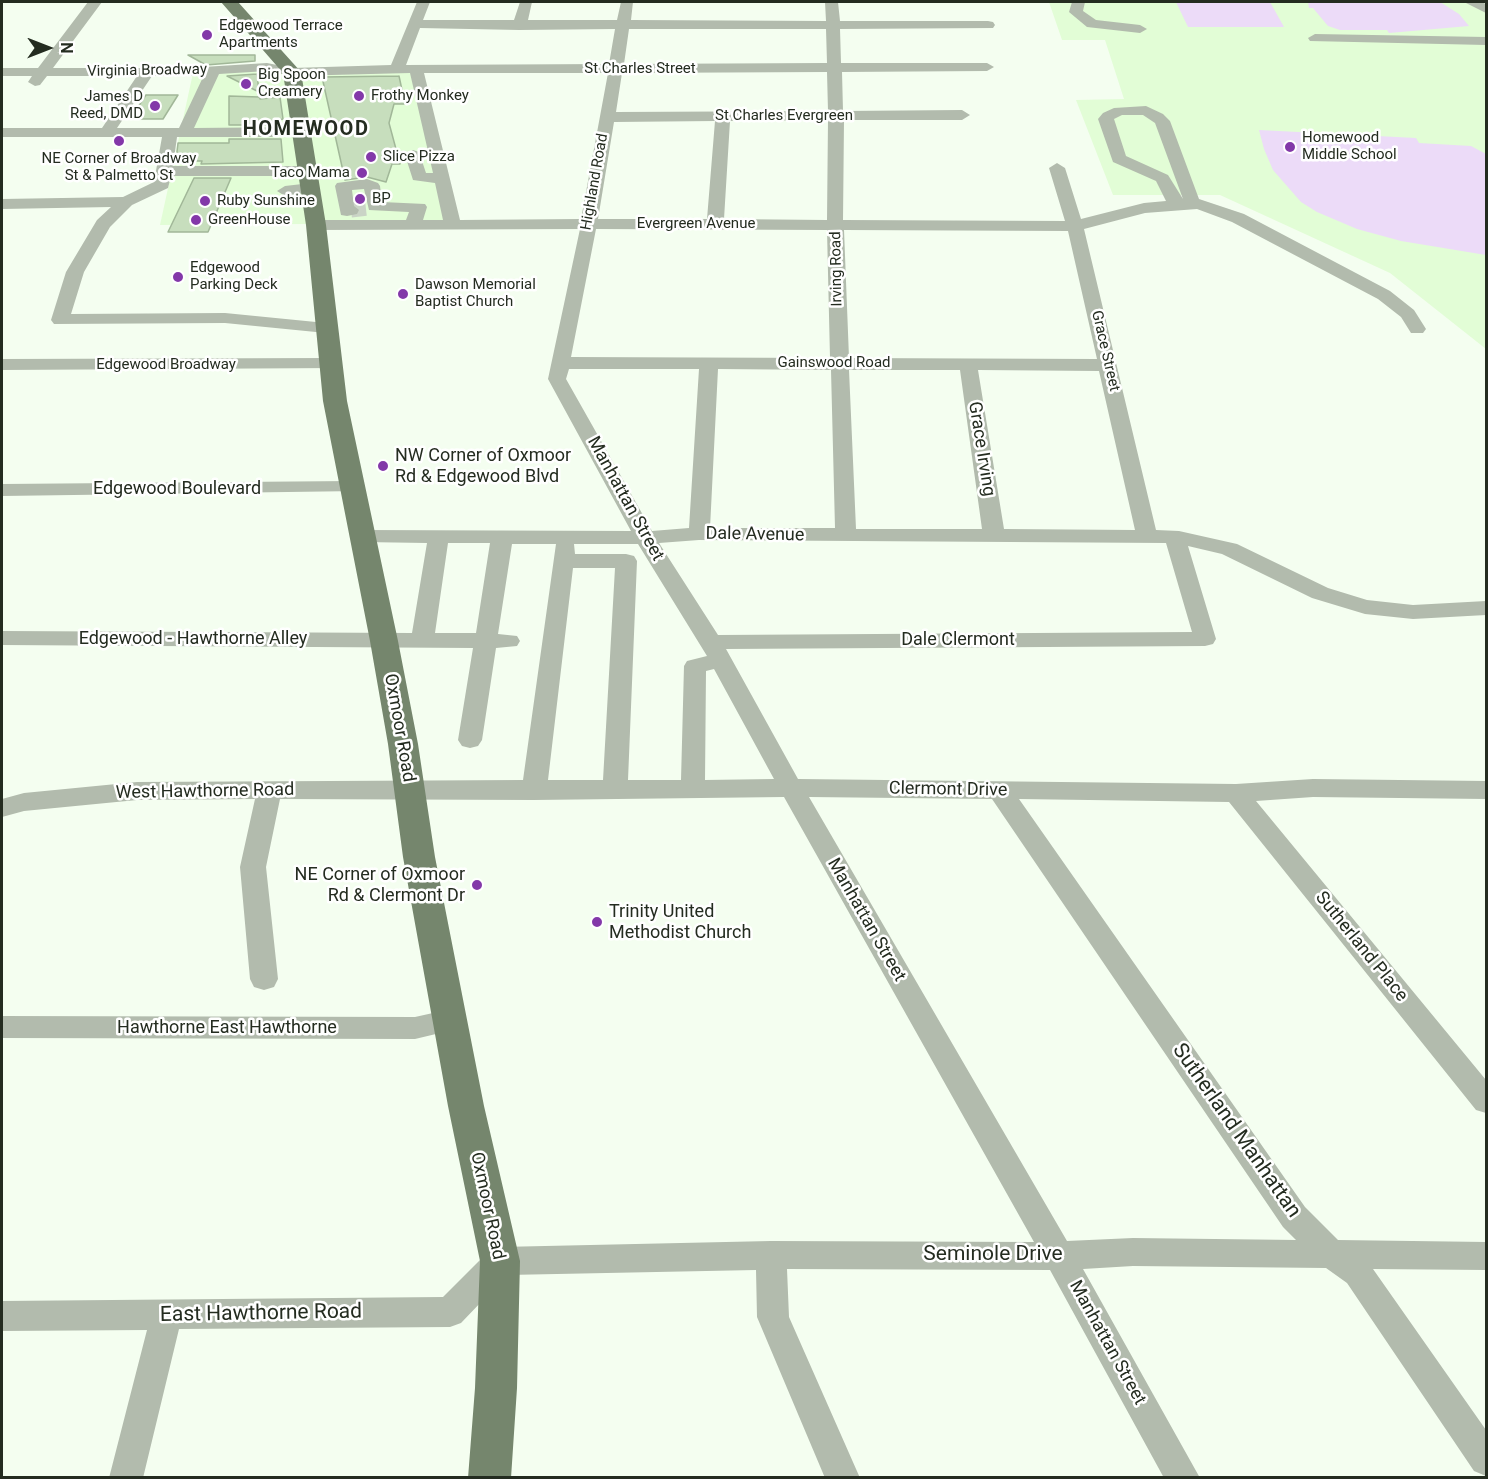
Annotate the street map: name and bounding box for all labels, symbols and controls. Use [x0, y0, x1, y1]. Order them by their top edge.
place label: Edgewood Terrace Apartments [219, 17, 343, 52]
north arrow [18, 18, 78, 78]
marker: Edgewood Terrace Apartments [200, 28, 214, 42]
text: N [57, 42, 76, 54]
street label: St Charles Street [584, 60, 696, 78]
street label: Virginia Broadway [87, 61, 207, 81]
place label: Big Spoon Creamery [258, 66, 326, 101]
marker: Big Spoon Creamery [239, 77, 253, 91]
place label: Frothy Monkey [371, 87, 469, 105]
place label: James D Reed, DMD [70, 88, 143, 123]
marker: Frothy Monkey [352, 89, 366, 103]
marker: James D Reed, DMD [148, 99, 162, 113]
street label: St Charles Evergreen [715, 107, 853, 125]
district label: HOMEWOOD [243, 118, 369, 142]
place label: Homewood Middle School [1302, 129, 1397, 164]
street label: Highland Road [578, 132, 612, 232]
marker: NE Corner of Broadway St & Palmetto St [112, 134, 126, 148]
marker: Homewood Middle School [1283, 140, 1297, 154]
place label: Slice Pizza [383, 148, 455, 166]
place label: NE Corner of Broadway St & Palmetto St [42, 150, 196, 185]
marker: Slice Pizza [364, 150, 378, 164]
place label: Taco Mama [271, 164, 350, 182]
marker: Taco Mama [355, 166, 369, 180]
place label: BP [372, 190, 391, 208]
place label: Ruby Sunshine [217, 192, 315, 210]
marker: BP [353, 192, 367, 206]
marker: Ruby Sunshine [198, 194, 212, 208]
place label: GreenHouse [208, 211, 291, 229]
marker: GreenHouse [189, 213, 203, 227]
street label: Evergreen Avenue [637, 215, 755, 233]
street label: Irving Road [827, 231, 847, 307]
place label: Edgewood Parking Deck [190, 259, 278, 294]
marker: Edgewood Parking Deck [171, 270, 185, 284]
place label: Dawson Memorial Baptist Church [415, 276, 536, 311]
marker: Dawson Memorial Baptist Church [396, 287, 410, 301]
street label: Grace Street [1087, 309, 1123, 393]
street label: Gainswood Road [777, 354, 891, 372]
street label: Edgewood Broadway [96, 356, 236, 374]
street label: Grace Irving [963, 400, 999, 498]
street label: Manhattan Street [582, 433, 668, 565]
place label: NW Corner of Oxmoor Rd & Edgewood Blvd [395, 445, 571, 488]
marker: NW Corner of Oxmoor Rd & Edgewood Blvd [376, 459, 390, 473]
street label: Edgewood Boulevard [93, 478, 261, 500]
street label: Dale Avenue [705, 523, 805, 547]
street label: Edgewood - Hawthorne Alley [79, 628, 307, 650]
street label: Dale Clermont [901, 629, 1015, 651]
street label: Oxmoor Road [379, 672, 419, 784]
street label: Clermont Drive [889, 778, 1007, 802]
street label: West Hawthorne Road [116, 780, 294, 804]
street label: Manhattan Street [822, 855, 910, 985]
place label: NE Corner of Oxmoor Rd & Clermont Dr [295, 864, 465, 906]
marker: NE Corner of Oxmoor Rd & Clermont Dr [470, 878, 484, 892]
street label: Sutherland Place [1310, 888, 1412, 1006]
place label: Trinity United Methodist Church [609, 901, 751, 944]
marker: Trinity United Methodist Church [590, 915, 604, 929]
street label: Hawthorne East Hawthorne [117, 1017, 337, 1039]
street label: Sutherland Manhattan [1166, 1039, 1306, 1223]
street label: Oxmoor Road [465, 1150, 509, 1262]
street label: Seminole Drive [923, 1242, 1063, 1268]
street label: Manhattan Street [1064, 1277, 1150, 1409]
street label: East Hawthorne Road [160, 1300, 362, 1328]

